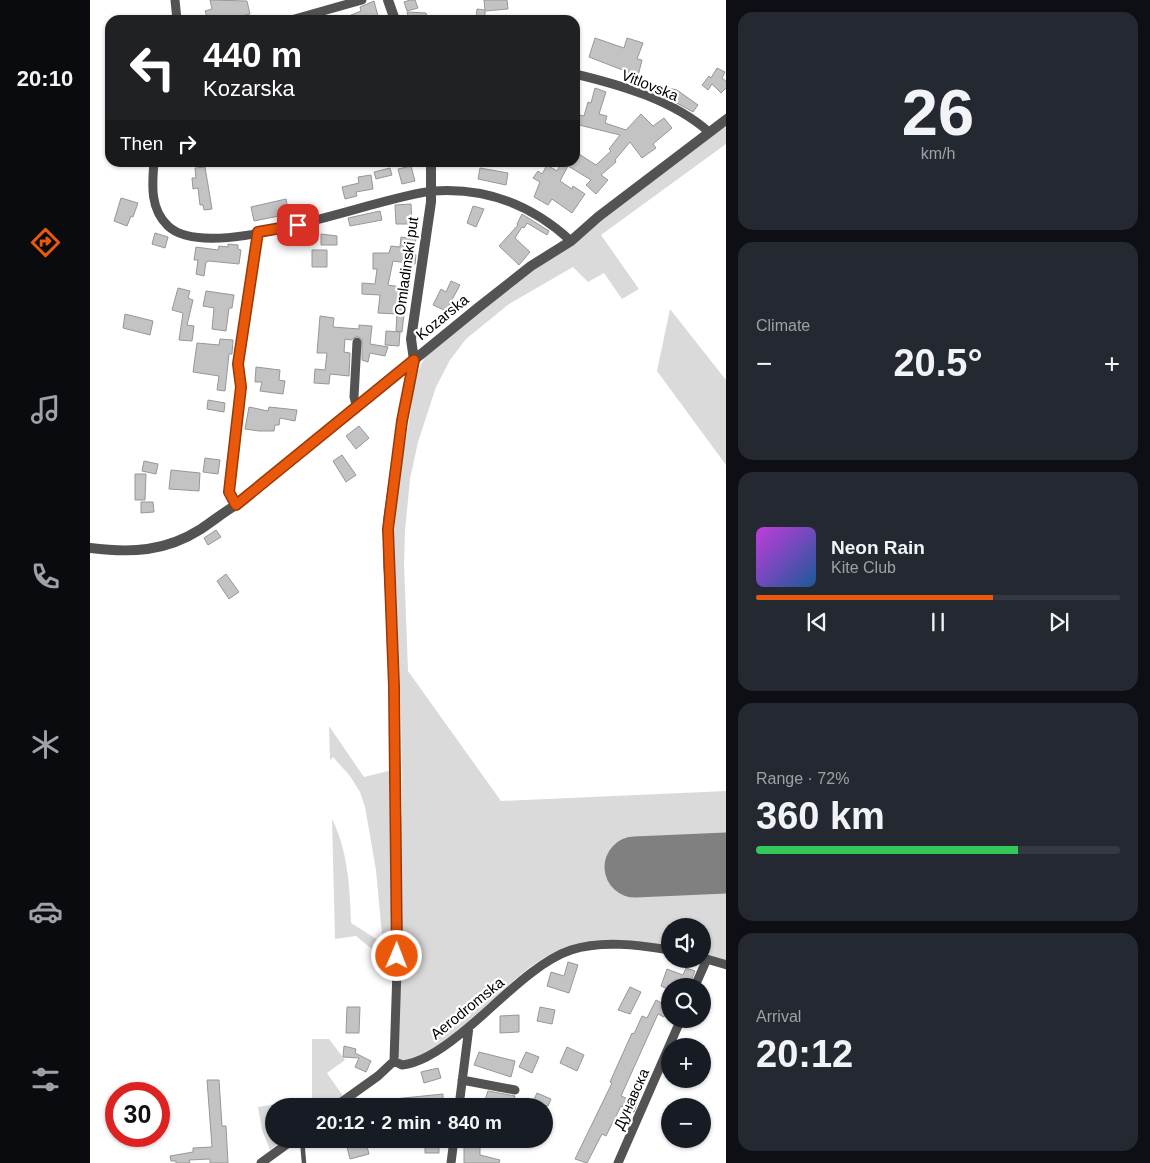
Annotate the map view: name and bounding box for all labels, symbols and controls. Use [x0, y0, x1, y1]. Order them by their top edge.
icon: left [120, 35, 185, 100]
text: 440 m [203, 35, 302, 74]
text: 20:10 [17, 66, 73, 91]
street label: Vitlovska [619, 66, 681, 104]
text: Kozarska [203, 76, 295, 101]
text: 26 [902, 76, 974, 149]
icon: right [173, 130, 201, 158]
text: Then [120, 133, 163, 154]
text: km/h [921, 145, 955, 162]
pin [277, 204, 319, 246]
icon: arrive [284, 211, 312, 239]
street label: Omladinski put [391, 215, 421, 316]
icon: directions [28, 225, 63, 260]
street label: Kozarska [412, 290, 472, 343]
text: Climate [756, 317, 810, 334]
text: 20.5° [893, 342, 983, 384]
text: − [756, 348, 772, 379]
text: + [1104, 348, 1120, 379]
icon: music [28, 392, 63, 427]
text: Neon Rain [831, 537, 925, 558]
icon: phone [28, 559, 63, 594]
text: Kite Club [831, 559, 896, 576]
icon: previous [803, 608, 831, 636]
icon: pause [924, 608, 952, 636]
icon: next [1045, 608, 1073, 636]
icon: climate [28, 727, 63, 762]
text: Range · 72% [756, 770, 849, 787]
text: 360 km [756, 795, 885, 837]
icon: car [28, 894, 63, 929]
map controls [661, 918, 711, 1148]
button: sound [661, 918, 711, 968]
position arrow [370, 929, 422, 981]
street label: Aerodromska [427, 973, 508, 1043]
button: search [661, 978, 711, 1028]
text: Arrival [756, 1008, 801, 1025]
text: 20:12 [756, 1033, 853, 1075]
button: + [661, 1038, 711, 1088]
icon: filters [28, 1062, 63, 1097]
street label: Дунавска [610, 1065, 652, 1132]
speed limit sign: 30 [105, 1082, 170, 1147]
button: − [661, 1098, 711, 1148]
text: 20:12 · 2 min · 840 m [316, 1112, 502, 1133]

